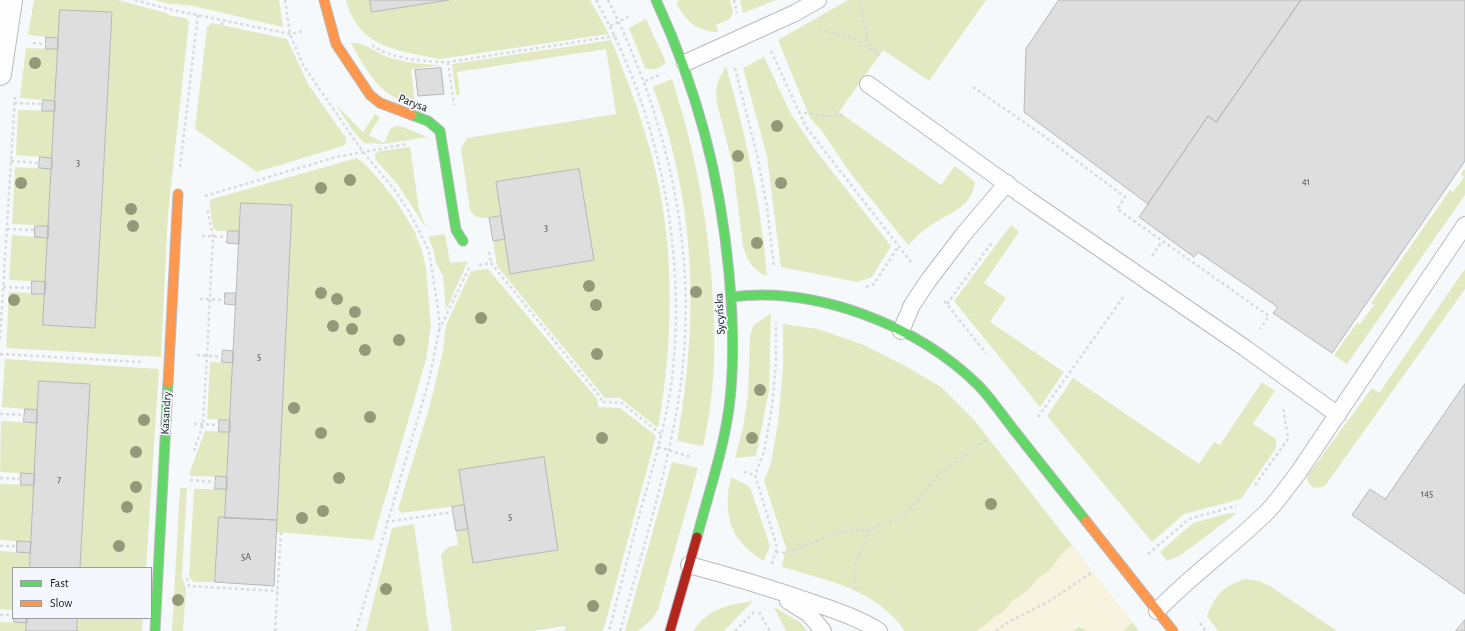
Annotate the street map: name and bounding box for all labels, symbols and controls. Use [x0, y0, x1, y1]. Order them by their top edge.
street label: Parysa [396, 91, 430, 115]
house number: 3 [76, 157, 80, 169]
house number: 41 [1302, 176, 1310, 188]
house number: 3 [544, 222, 548, 234]
street label: Sycyńska [712, 293, 728, 335]
house number: 5 [257, 351, 261, 363]
street label: Kasandry [158, 391, 174, 435]
house number: 7 [57, 474, 61, 486]
house number: 145 [1421, 488, 1433, 500]
house number: 5 [508, 511, 512, 523]
house number: 5A [241, 551, 251, 563]
legend [12, 567, 152, 619]
text: Fast [50, 577, 69, 589]
text: Slow [50, 597, 72, 609]

